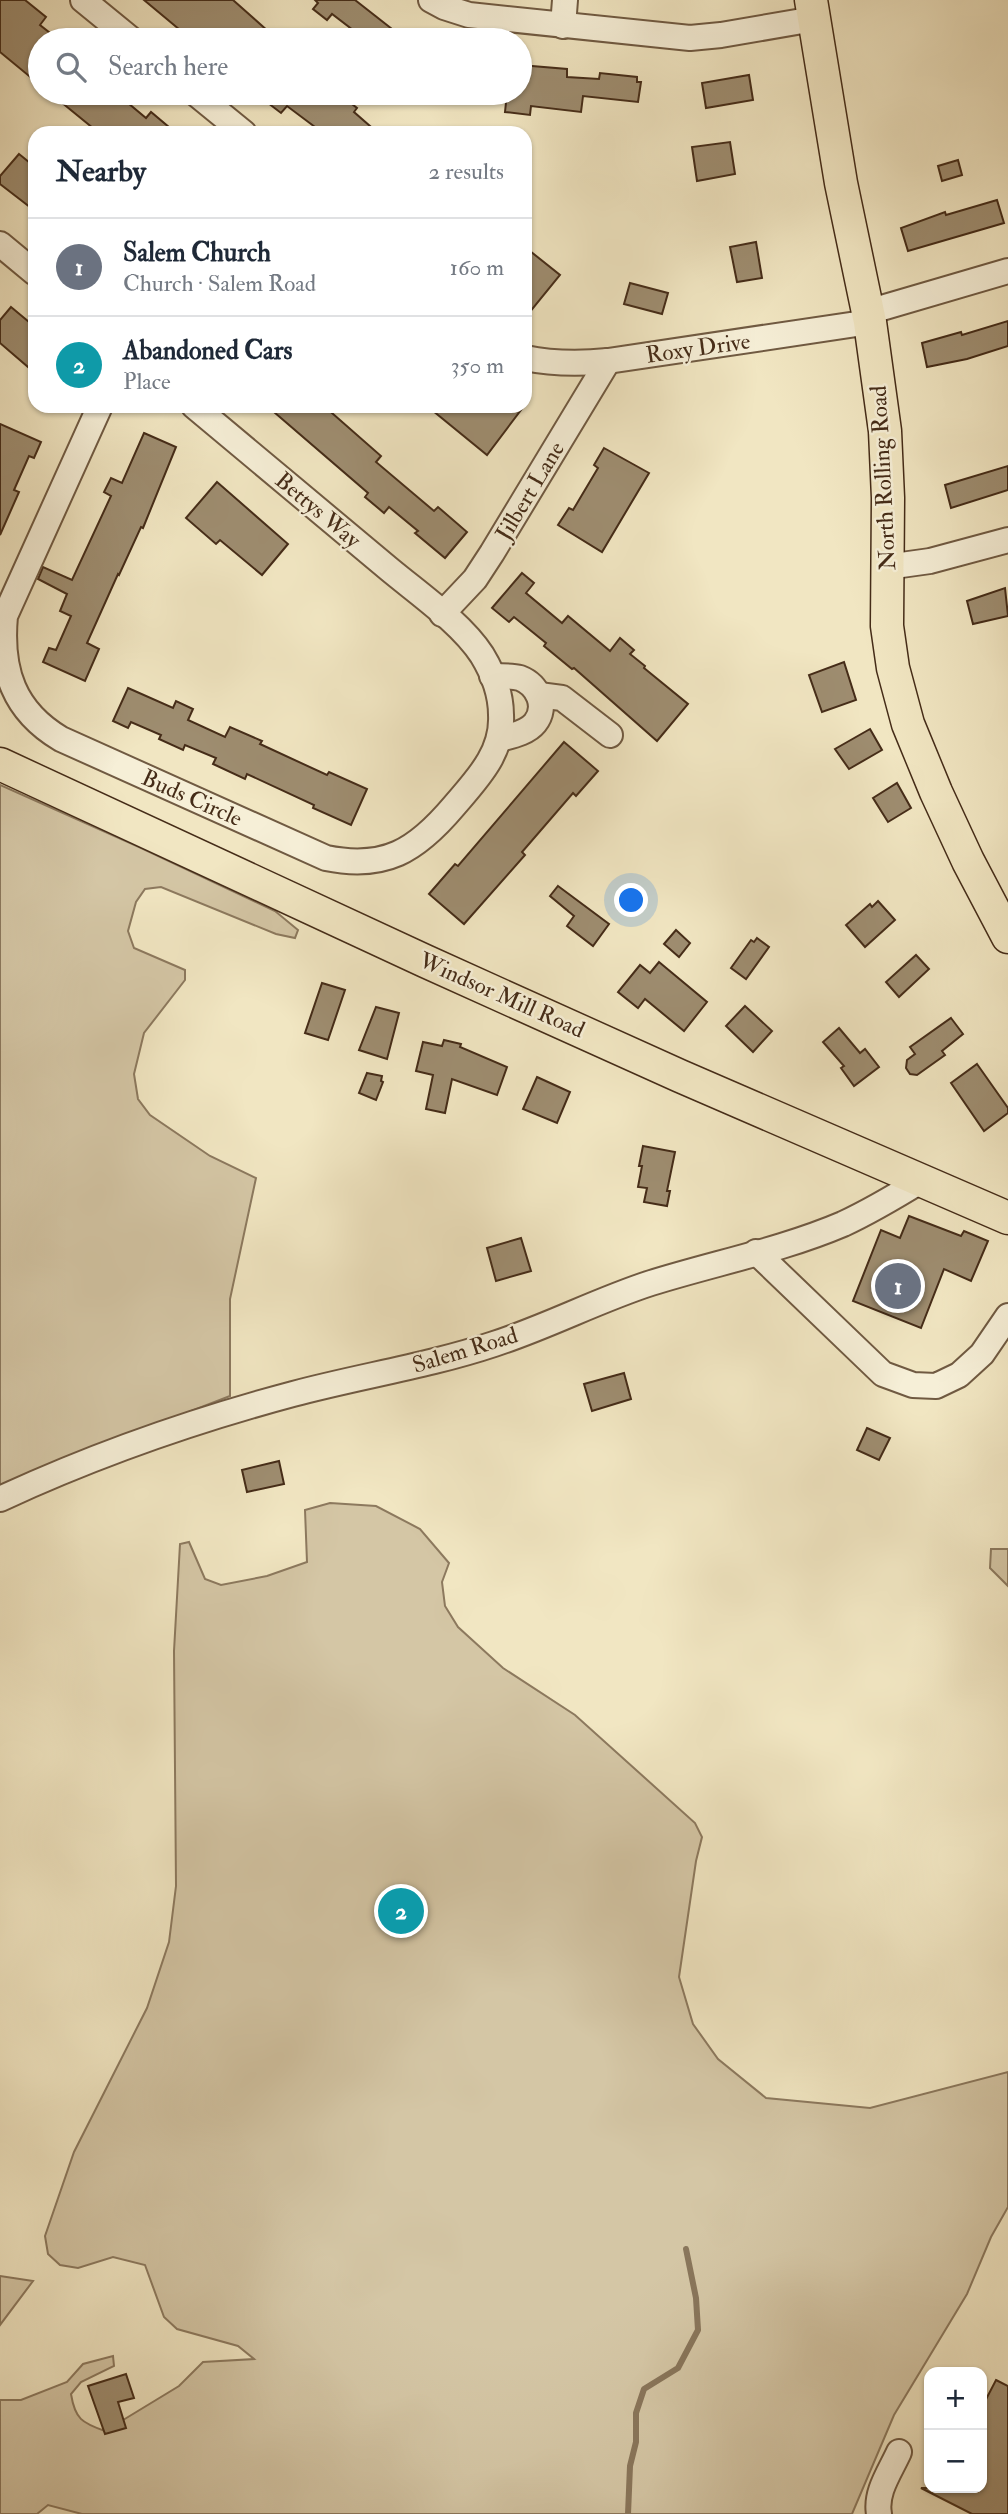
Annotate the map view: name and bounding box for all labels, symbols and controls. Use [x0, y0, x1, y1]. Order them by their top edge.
search box [28, 28, 532, 105]
icon: search [52, 48, 90, 86]
text: Search here [108, 51, 228, 83]
text: Nearby [56, 153, 146, 190]
text: 2 results [429, 157, 504, 186]
text: Salem Church [123, 237, 271, 269]
text: 1 [75, 253, 83, 282]
text: 160 m [450, 253, 504, 282]
text: Church · Salem Road [123, 269, 316, 298]
street label: Roxy Drive [644, 326, 752, 370]
text: Abandoned Cars [123, 335, 292, 367]
text: 2 [73, 351, 85, 380]
text: 350 m [451, 351, 504, 380]
text: Place [123, 367, 171, 396]
street label: North Rolling Road [864, 385, 902, 571]
street label: Jilbert Lane [489, 436, 571, 547]
street label: Bettys Way [269, 466, 368, 555]
street label: Buds Circle [137, 763, 247, 833]
your location [614, 883, 648, 917]
street label: Windsor Mill Road [414, 945, 589, 1044]
pin: 1 [875, 1260, 921, 1312]
street label: Salem Road [409, 1320, 521, 1380]
pin: 2 [378, 1885, 424, 1937]
map controls [924, 2367, 987, 2493]
button: + [924, 2367, 987, 2430]
button: − [924, 2430, 987, 2493]

